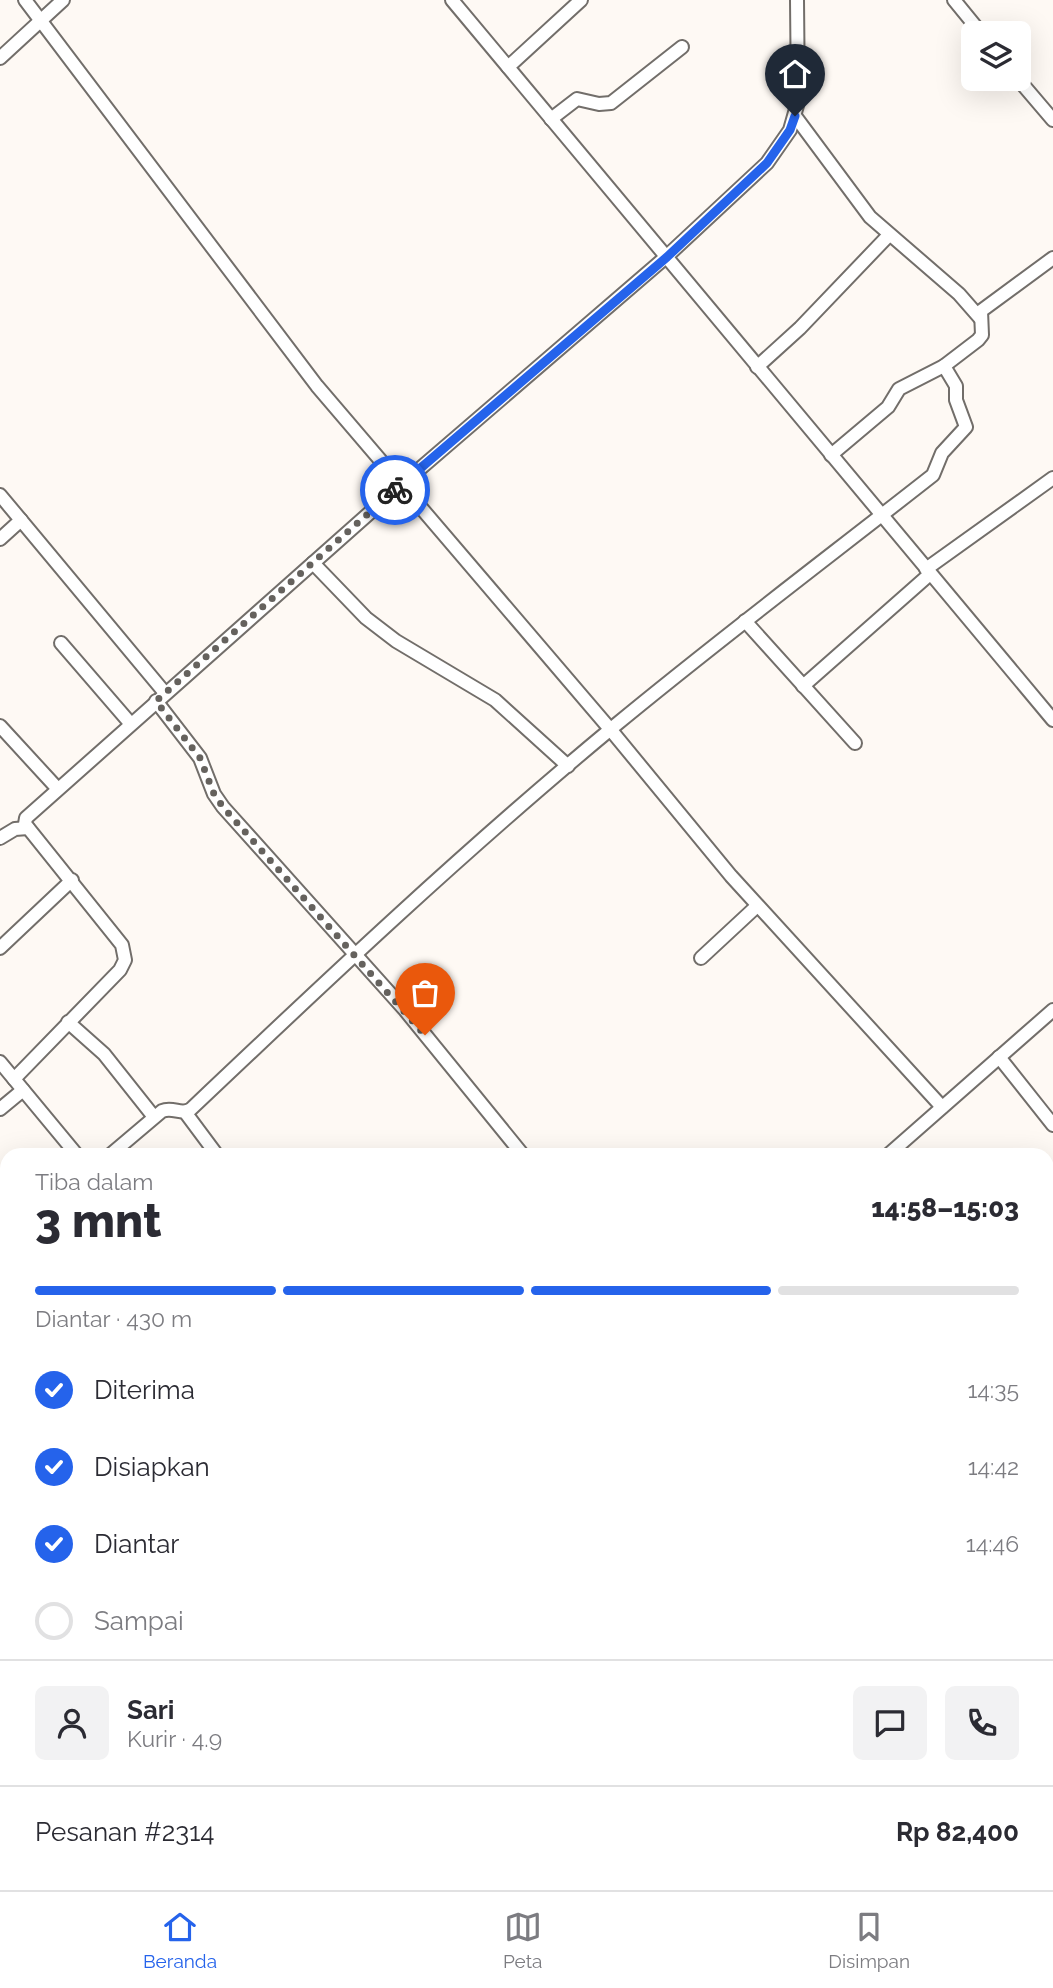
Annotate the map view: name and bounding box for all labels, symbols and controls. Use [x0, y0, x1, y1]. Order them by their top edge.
map controls [961, 21, 1031, 91]
button: layers [961, 21, 1031, 91]
pin [765, 44, 825, 116]
icon: home [776, 55, 814, 93]
courier [360, 455, 430, 525]
icon: bike [376, 471, 414, 509]
pin [395, 963, 455, 1035]
icon: bag [406, 974, 444, 1012]
text: Tiba dalam [35, 1168, 153, 1195]
text: 14:58–15:03 [871, 1193, 1019, 1223]
text: 3 mnt [35, 1194, 161, 1248]
text: Diantar · 430 m [35, 1305, 192, 1332]
icon: check [35, 1371, 73, 1409]
text: Diterima [94, 1375, 195, 1405]
text: 14:35 [967, 1376, 1019, 1403]
icon: check [35, 1448, 73, 1486]
text: Disiapkan [94, 1452, 210, 1482]
text: 14:42 [968, 1453, 1019, 1480]
icon: check [35, 1525, 73, 1563]
text: Diantar [94, 1529, 179, 1559]
text: 14:46 [966, 1530, 1019, 1557]
text: Sampai [94, 1606, 184, 1636]
button: person [35, 1686, 109, 1760]
button: chat [853, 1686, 927, 1760]
button: phone [945, 1686, 1019, 1760]
text: Sari [127, 1695, 175, 1725]
text: Kurir · 4.9 [127, 1725, 222, 1752]
text: Pesanan #2314 [35, 1817, 214, 1847]
text: Rp 82,400 [896, 1817, 1019, 1847]
tab: Beranda [143, 1908, 217, 1972]
tab: Peta [503, 1908, 542, 1972]
tab: Disimpan [828, 1908, 910, 1972]

